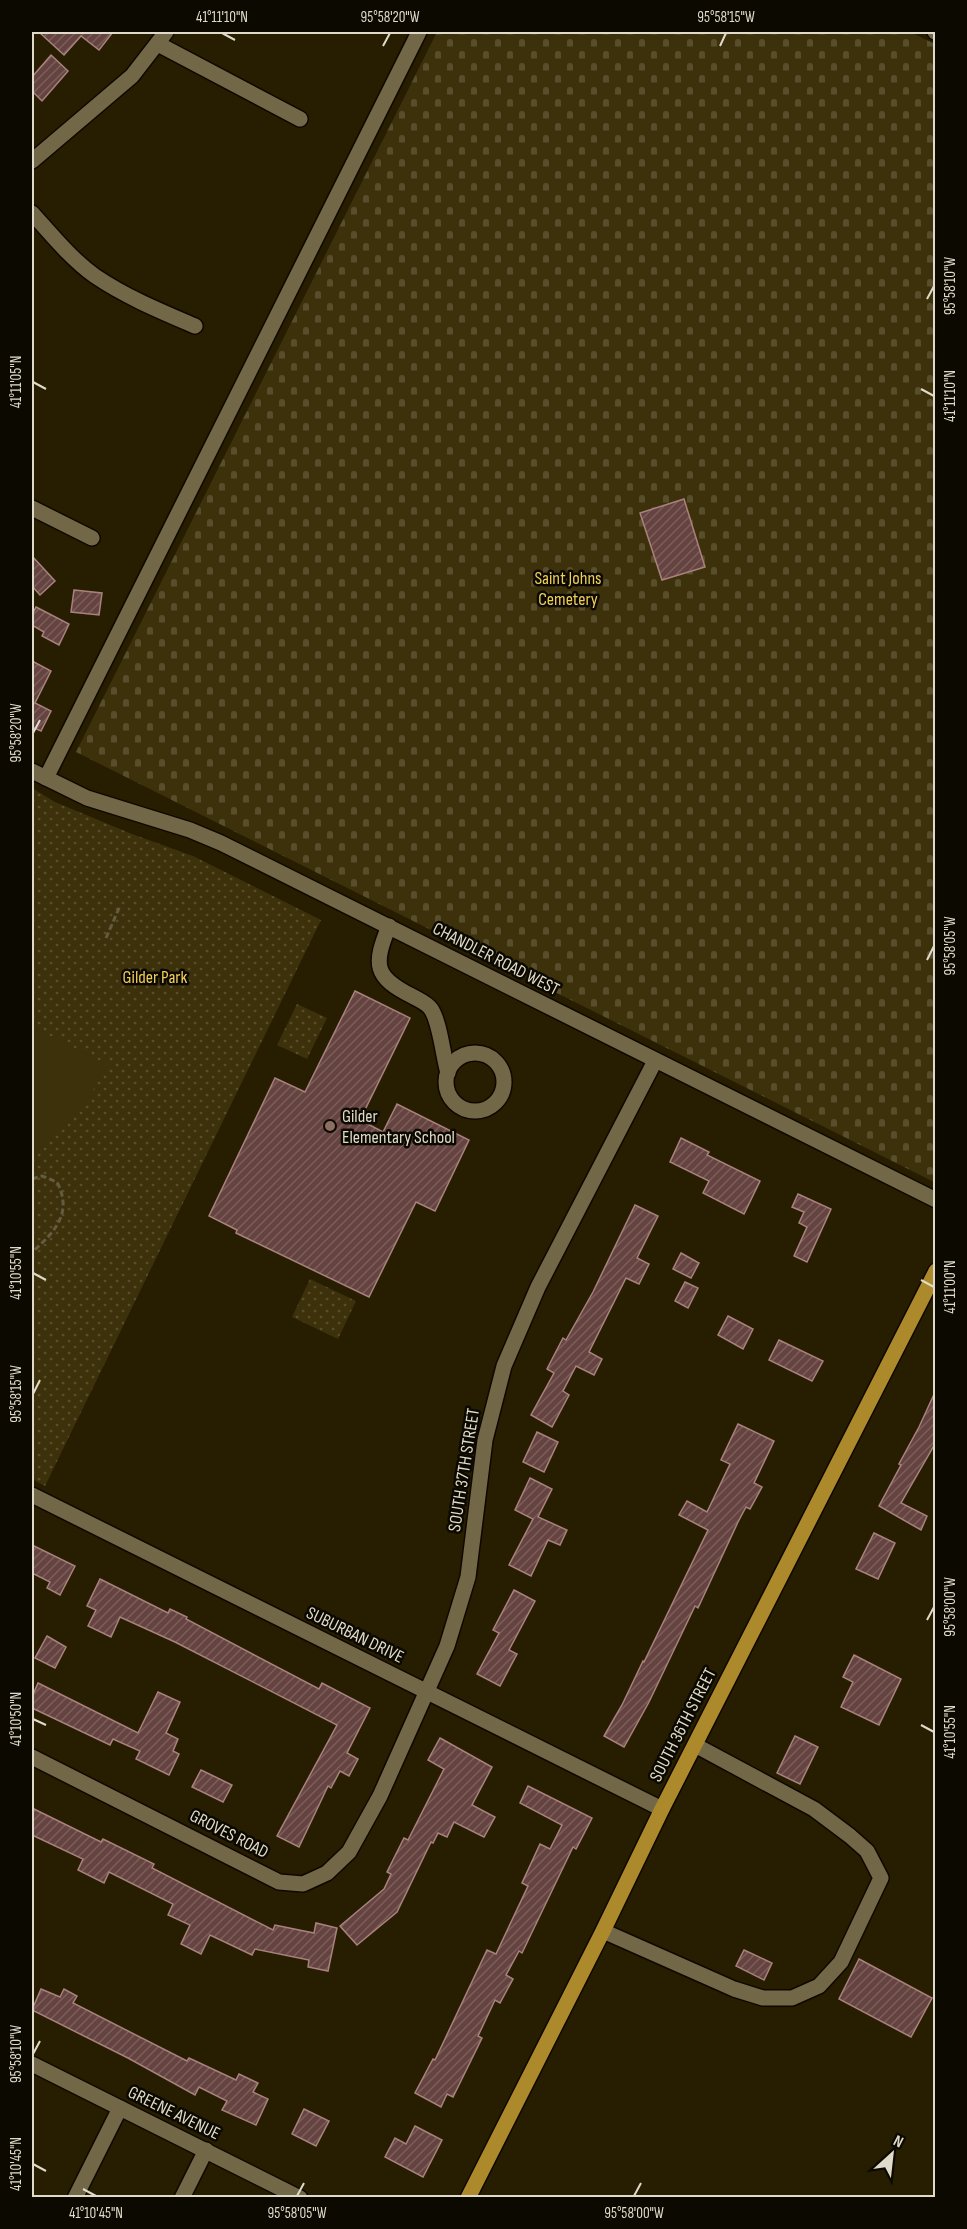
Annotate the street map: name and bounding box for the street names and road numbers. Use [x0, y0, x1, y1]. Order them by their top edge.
street label: CHANDLER ROAD WEST [429, 918, 563, 1000]
street label: SOUTH 37TH STREET [444, 1407, 484, 1533]
street label: SUBURBAN DRIVE [303, 1602, 407, 1668]
street label: SOUTH 36TH STREET [645, 1665, 721, 1785]
street label: GROVES ROAD [186, 1805, 272, 1863]
street label: GREENE AVENUE [125, 2082, 223, 2144]

